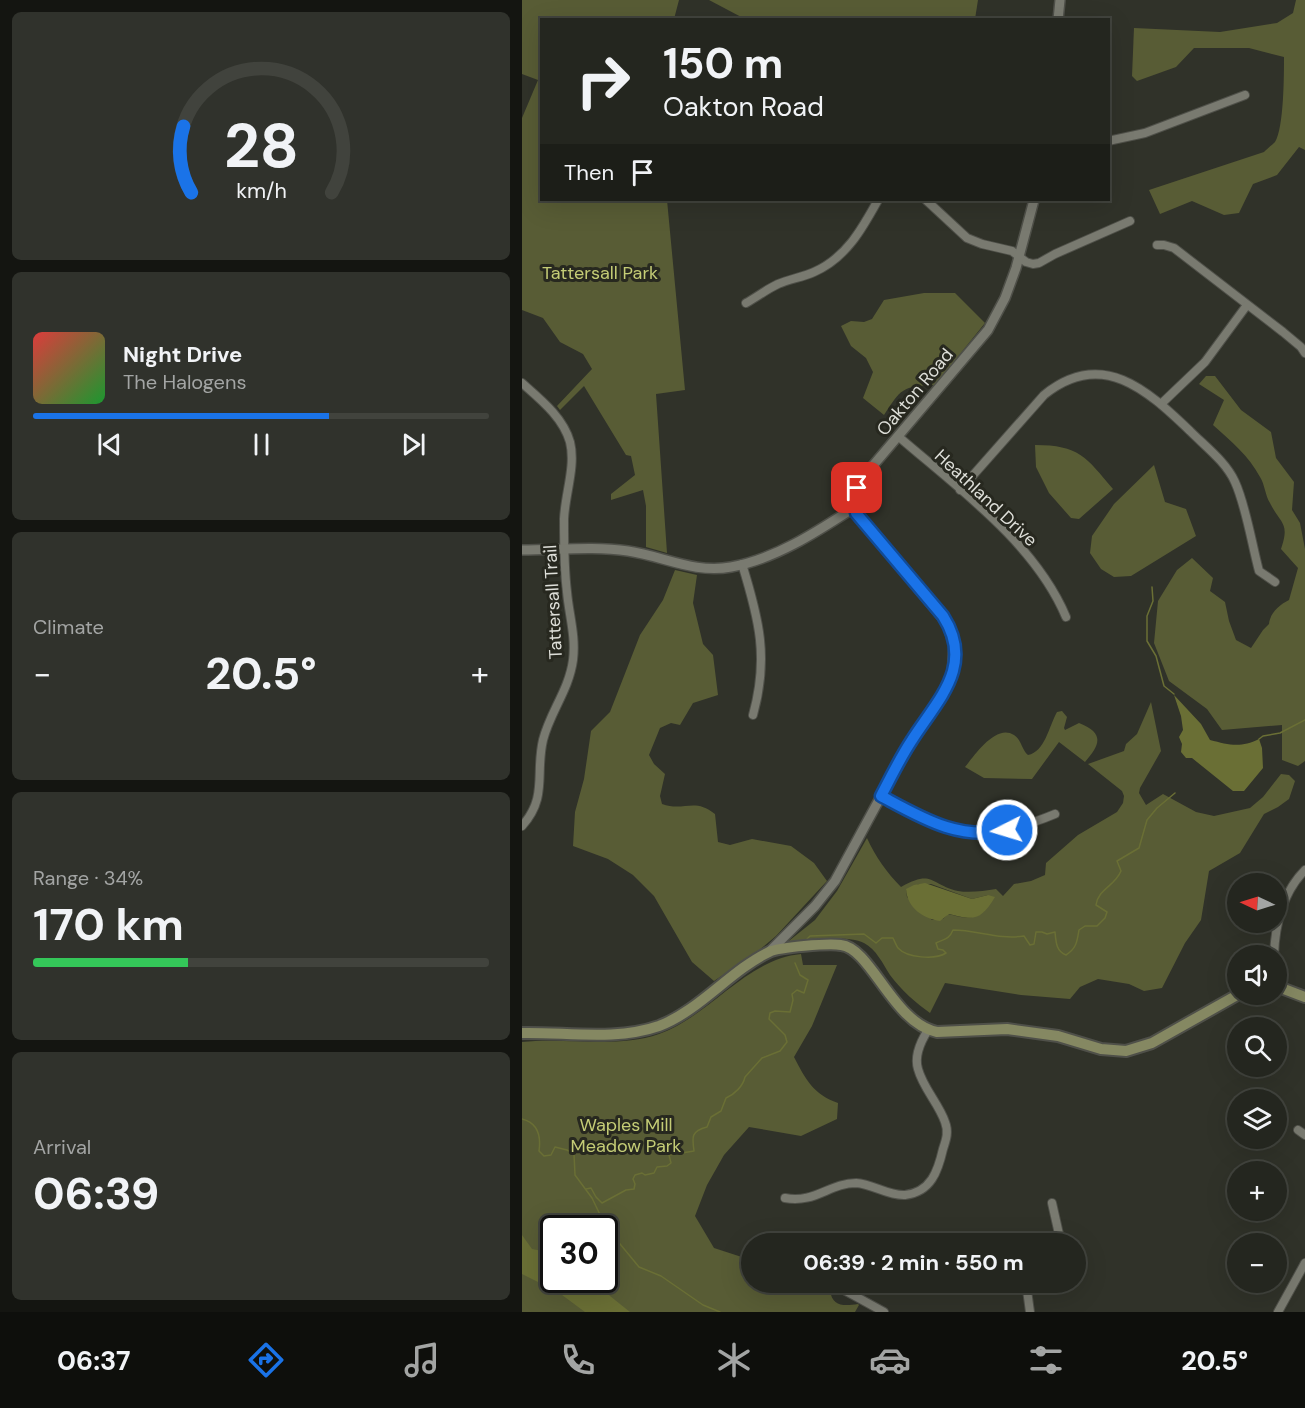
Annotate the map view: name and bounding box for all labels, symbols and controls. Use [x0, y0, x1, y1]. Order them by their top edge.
text: 150 m [663, 36, 783, 91]
icon: right [564, 42, 642, 120]
text: Oakton Road [663, 89, 824, 124]
text: 28 [223, 105, 299, 186]
icon: arrive [626, 156, 659, 189]
text: Then [564, 158, 614, 187]
text: km/h [236, 177, 286, 205]
park label: Tattersall Park [542, 261, 658, 285]
text: Night Drive [123, 340, 242, 369]
street label: Oakton Road [871, 343, 959, 441]
text: The Halogens [123, 369, 246, 395]
icon: previous [93, 428, 126, 461]
icon: pause [245, 428, 278, 461]
icon: next [397, 428, 430, 461]
street label: Heathland Drive [929, 444, 1043, 552]
pin [831, 462, 882, 513]
icon: arrive [840, 471, 873, 504]
street label: Tattersall Trail [538, 544, 568, 660]
text: Climate [33, 614, 104, 640]
text: 20.5° [205, 644, 317, 703]
text: − [33, 652, 51, 695]
text: + [471, 652, 489, 695]
position arrow [975, 798, 1039, 862]
text: Range · 34% [33, 865, 143, 891]
north arrow [1227, 873, 1287, 933]
map controls [1227, 873, 1287, 1293]
text: 170 km [33, 895, 184, 954]
button: sound [1227, 945, 1287, 1005]
button: search [1227, 1017, 1287, 1077]
button: layers [1227, 1089, 1287, 1149]
park label: Waples Mill Meadow Park [571, 1113, 681, 1158]
text: Arrival [33, 1134, 91, 1160]
button: + [1227, 1161, 1287, 1221]
text: 06:39 [33, 1164, 159, 1223]
speed limit sign: 30 [540, 1215, 618, 1293]
button: − [1227, 1233, 1287, 1293]
text: 06:39 · 2 min · 550 m [803, 1248, 1024, 1277]
icon: directions [245, 1339, 287, 1381]
icon: music [401, 1339, 443, 1381]
icon: phone [557, 1339, 599, 1381]
icon: climate [713, 1339, 755, 1381]
icon: car [869, 1339, 911, 1381]
icon: filters [1025, 1339, 1067, 1381]
text: 06:37 [57, 1343, 131, 1378]
text: 20.5° [1181, 1343, 1248, 1378]

